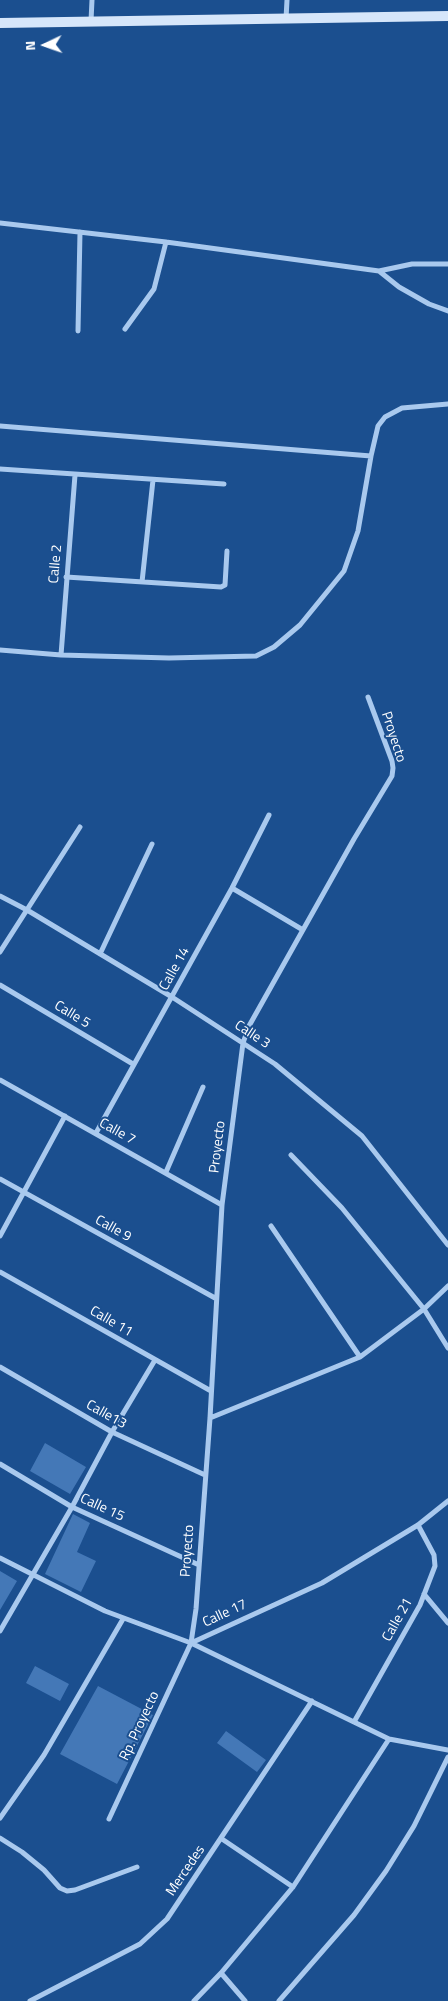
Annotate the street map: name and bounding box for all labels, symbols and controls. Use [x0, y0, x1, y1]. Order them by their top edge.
north arrow [20, 20, 70, 70]
text: N [19, 40, 40, 51]
street label: Calle 2 [46, 544, 66, 584]
street label: Proyecto [377, 709, 409, 765]
street label: Calle 14 [156, 944, 194, 994]
street label: Calle 5 [51, 998, 93, 1032]
street label: Calle 3 [231, 1017, 273, 1053]
street label: Calle 7 [96, 1115, 138, 1149]
street label: Proyecto [206, 1120, 230, 1174]
street label: Calle 9 [92, 1212, 134, 1246]
street label: Calle 11 [86, 1303, 136, 1341]
street label: Calle13 [83, 1397, 129, 1433]
street label: Calle 15 [77, 1490, 127, 1526]
street label: Proyecto [178, 1524, 198, 1578]
street label: Calle 21 [379, 1595, 417, 1645]
street label: Calle 17 [200, 1596, 250, 1632]
street label: Rp. Proyecto [117, 1689, 163, 1763]
street label: Mercedes [163, 1842, 209, 1900]

